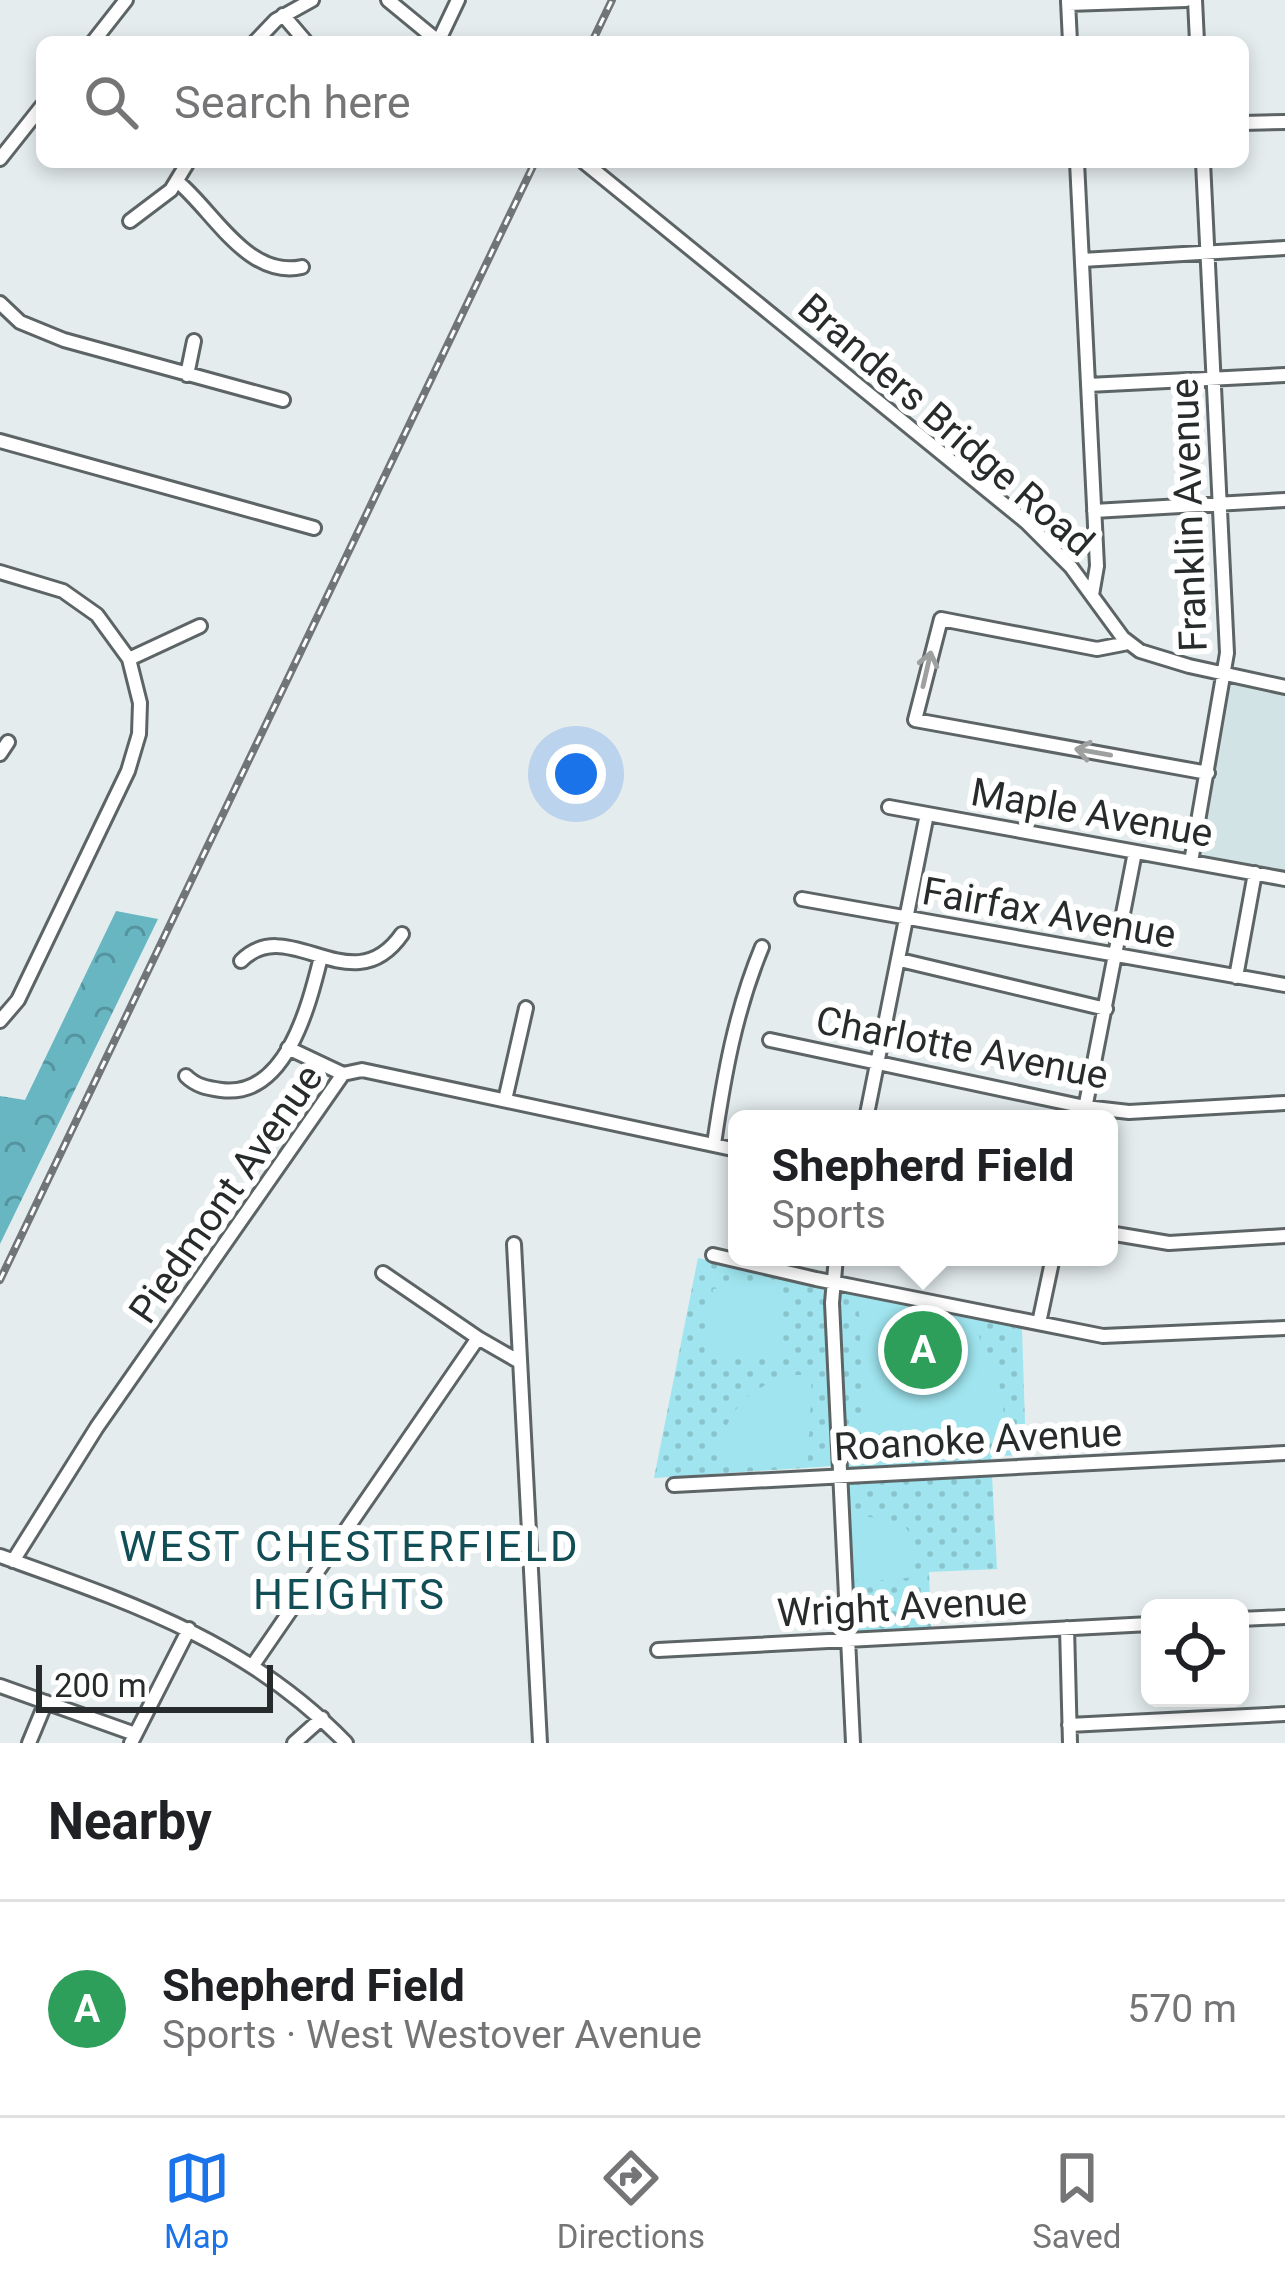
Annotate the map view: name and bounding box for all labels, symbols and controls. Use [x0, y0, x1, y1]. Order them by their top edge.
search box [36, 36, 1249, 168]
icon: search [78, 69, 144, 135]
text: Search here [174, 76, 411, 129]
street label: Branders Bridge Road [789, 284, 1103, 566]
street label: Franklin Avenue [1161, 377, 1217, 653]
one-way arrow [917, 651, 939, 689]
one-way arrow [1074, 740, 1113, 762]
your location [546, 744, 606, 804]
street label: Maple Avenue [968, 769, 1216, 857]
street label: Fairfax Avenue [919, 868, 1179, 958]
street label: Charlotte Avenue [812, 997, 1112, 1099]
street label: Piedmont Avenue [120, 1056, 332, 1332]
popup [728, 1110, 1118, 1266]
text: Shepherd Field [772, 1139, 1074, 1192]
text: Sports [772, 1192, 886, 1238]
pin: A [884, 1305, 962, 1395]
street label: Roanoke Avenue [833, 1409, 1123, 1471]
district label: WEST CHESTERFIELD HEIGHTS [119, 1522, 581, 1619]
street label: Wright Avenue [776, 1577, 1028, 1637]
map controls [1141, 1599, 1249, 1707]
button: locate [1141, 1599, 1249, 1707]
scale bar [36, 1659, 273, 1712]
text: 200 m [54, 1666, 147, 1705]
text: Nearby [48, 1792, 212, 1851]
text: Shepherd Field [162, 1959, 465, 2012]
text: A [74, 1986, 100, 2032]
text: 570 m [1127, 1986, 1237, 2032]
text: Sports · West Westover Avenue [162, 2012, 702, 2058]
tab: Map [164, 2145, 230, 2256]
tab: Directions [557, 2145, 705, 2256]
tab: Saved [1032, 2145, 1121, 2256]

